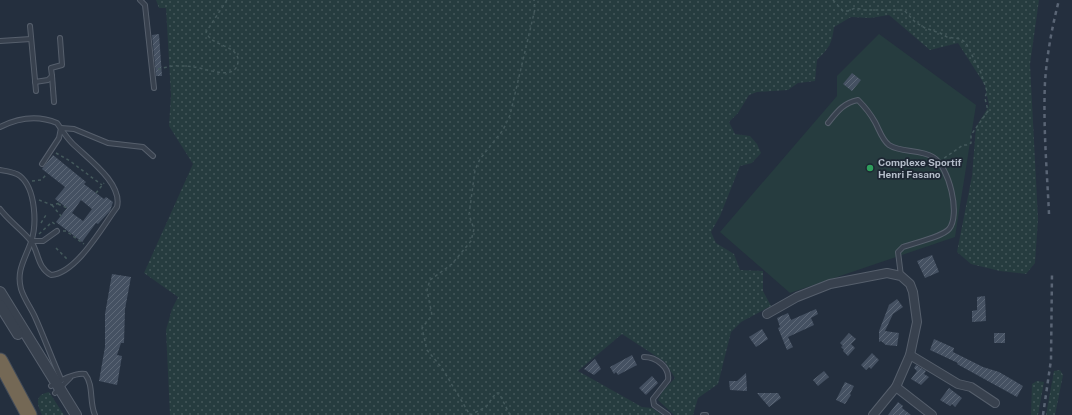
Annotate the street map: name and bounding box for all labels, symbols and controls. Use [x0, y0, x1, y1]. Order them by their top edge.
place label: Complexe Sportif Henri Fasano [878, 156, 962, 180]
marker: Complexe Sportif Henri Fasano [865, 163, 875, 173]

